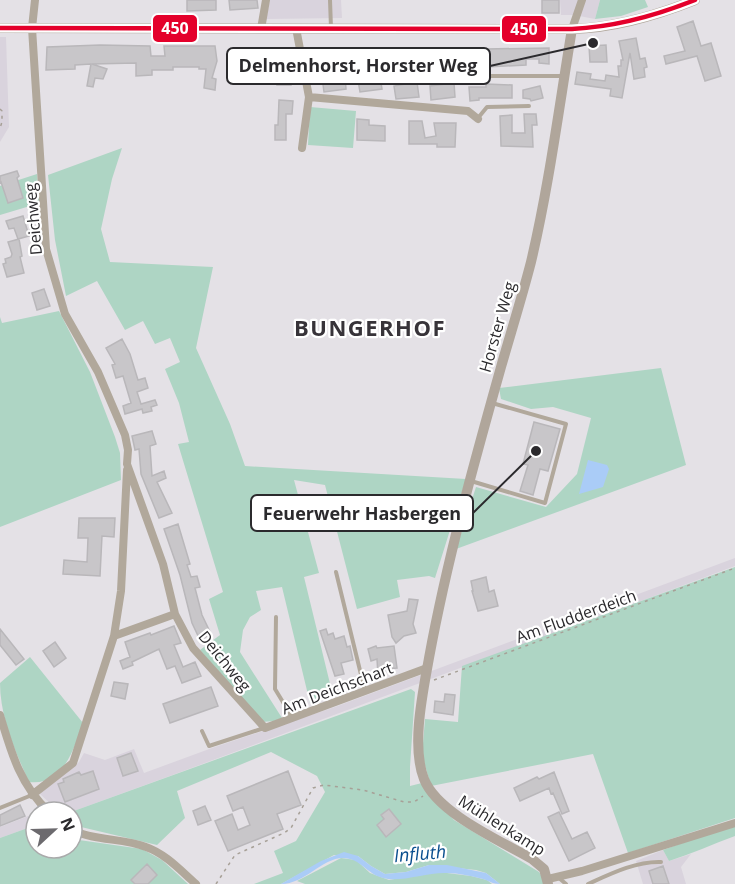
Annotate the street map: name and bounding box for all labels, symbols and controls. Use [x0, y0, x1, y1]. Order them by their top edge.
line badge: 450 [152, 14, 198, 43]
line badge: 450 [501, 15, 547, 43]
text: 450 [161, 17, 189, 39]
text: 450 [510, 18, 538, 40]
callout: Delmenhorst, Horster Weg [227, 48, 490, 84]
text: Delmenhorst, Horster Weg [239, 53, 477, 77]
street label: Deichweg [19, 182, 47, 256]
street label: Horster Weg [474, 279, 521, 375]
district label: BUNGERHOF [294, 312, 446, 342]
callout: Feuerwehr Hasbergen [251, 495, 473, 531]
text: Feuerwehr Hasbergen [263, 501, 461, 525]
street label: Am Fludderdeich [513, 584, 639, 648]
street label: Deichweg [194, 626, 256, 696]
street label: Am Deichschart [278, 657, 396, 719]
street label: Mühlenkamp [454, 790, 550, 860]
north arrow [24, 800, 84, 860]
text: N [55, 814, 81, 835]
water label: Influth [393, 839, 447, 867]

